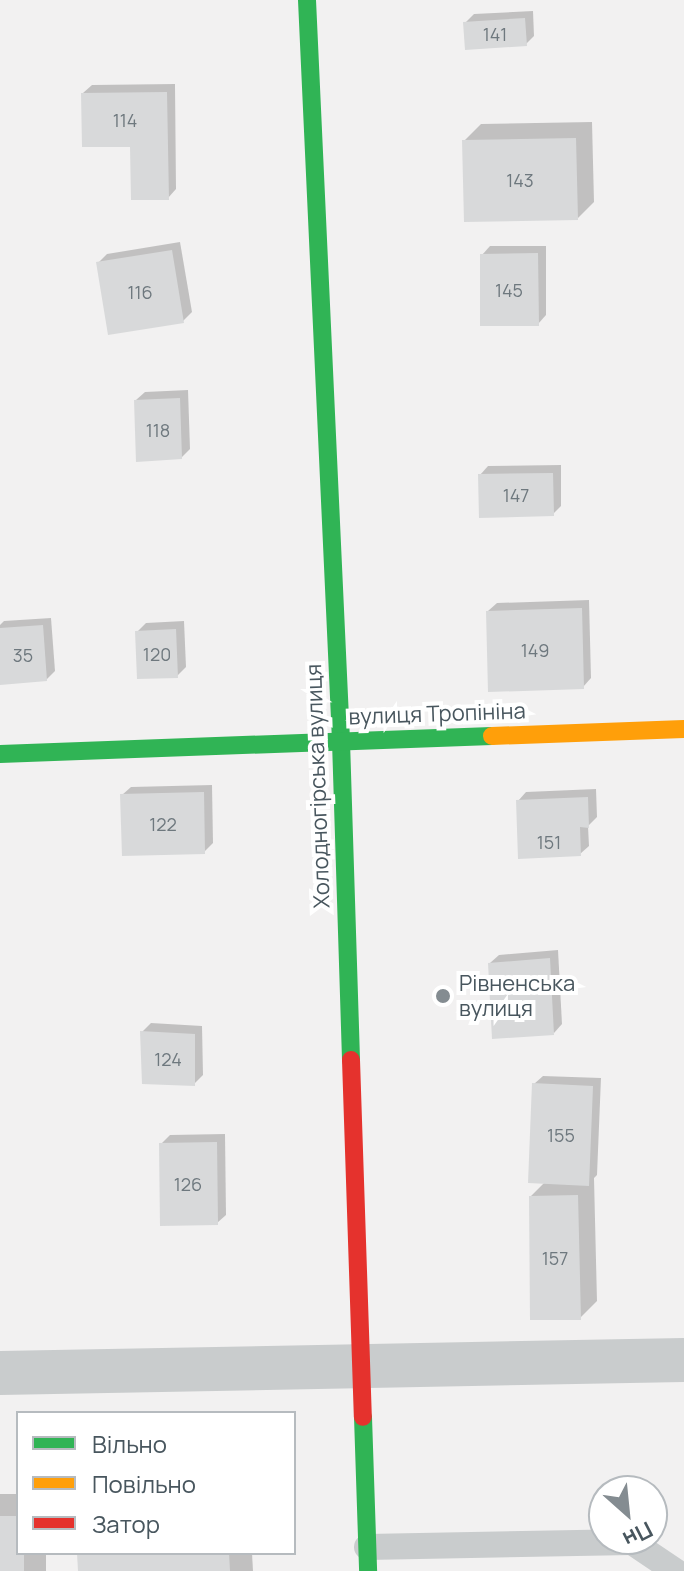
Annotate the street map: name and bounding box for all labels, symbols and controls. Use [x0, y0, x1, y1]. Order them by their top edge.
house number: 141 [483, 23, 507, 45]
house number: 114 [113, 109, 137, 131]
house number: 143 [506, 169, 534, 191]
house number: 145 [495, 279, 523, 301]
house number: 116 [127, 281, 153, 303]
house number: 118 [146, 419, 170, 441]
house number: 147 [503, 484, 529, 506]
house number: 149 [521, 639, 549, 661]
house number: 120 [143, 643, 171, 665]
house number: 35 [13, 644, 33, 666]
street label: Холодногірська вулиця [301, 663, 335, 909]
street label: вулиця Тропініна [348, 698, 526, 730]
house number: 122 [149, 813, 177, 835]
house number: 151 [537, 831, 561, 853]
place label: Рівненська вулиця [459, 970, 575, 1022]
marker: Рівненська вулиця [434, 987, 452, 1005]
house number: 124 [154, 1048, 182, 1070]
house number: 155 [547, 1124, 575, 1146]
house number: 126 [174, 1173, 202, 1195]
house number: 157 [542, 1247, 568, 1269]
legend [16, 1411, 296, 1555]
text: Вільно [92, 1427, 167, 1460]
text: Повільно [92, 1467, 196, 1500]
north arrow [588, 1475, 668, 1555]
text: Затор [92, 1507, 160, 1540]
text: Пн [618, 1515, 658, 1555]

